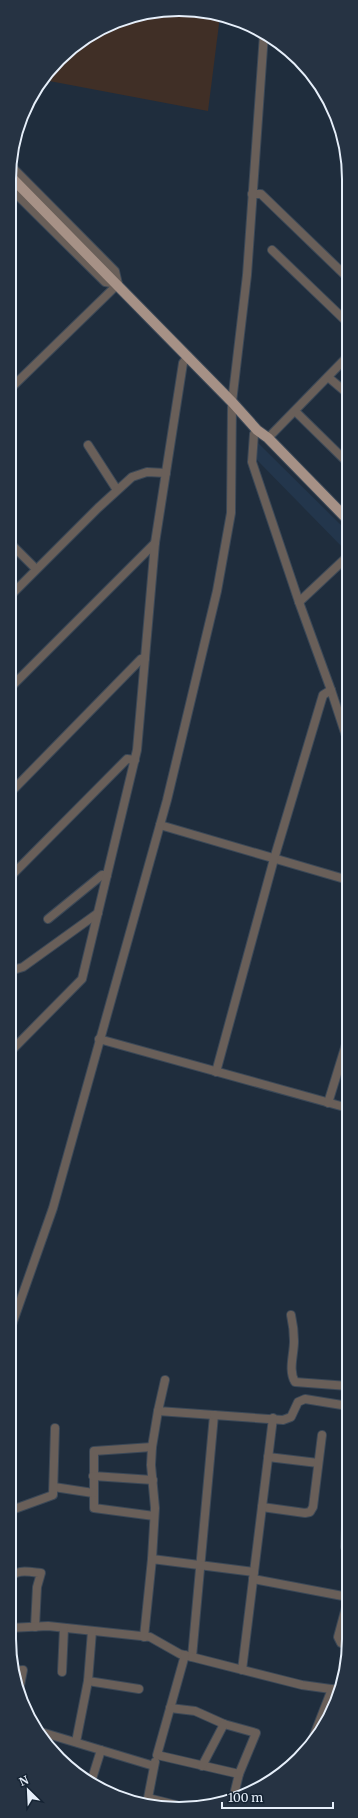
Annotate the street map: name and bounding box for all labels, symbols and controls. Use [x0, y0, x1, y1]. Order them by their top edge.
north arrow [8, 1770, 48, 1810]
text: N [17, 1773, 31, 1789]
scale bar [222, 1784, 333, 1810]
text: 100 m [228, 1790, 263, 1805]

